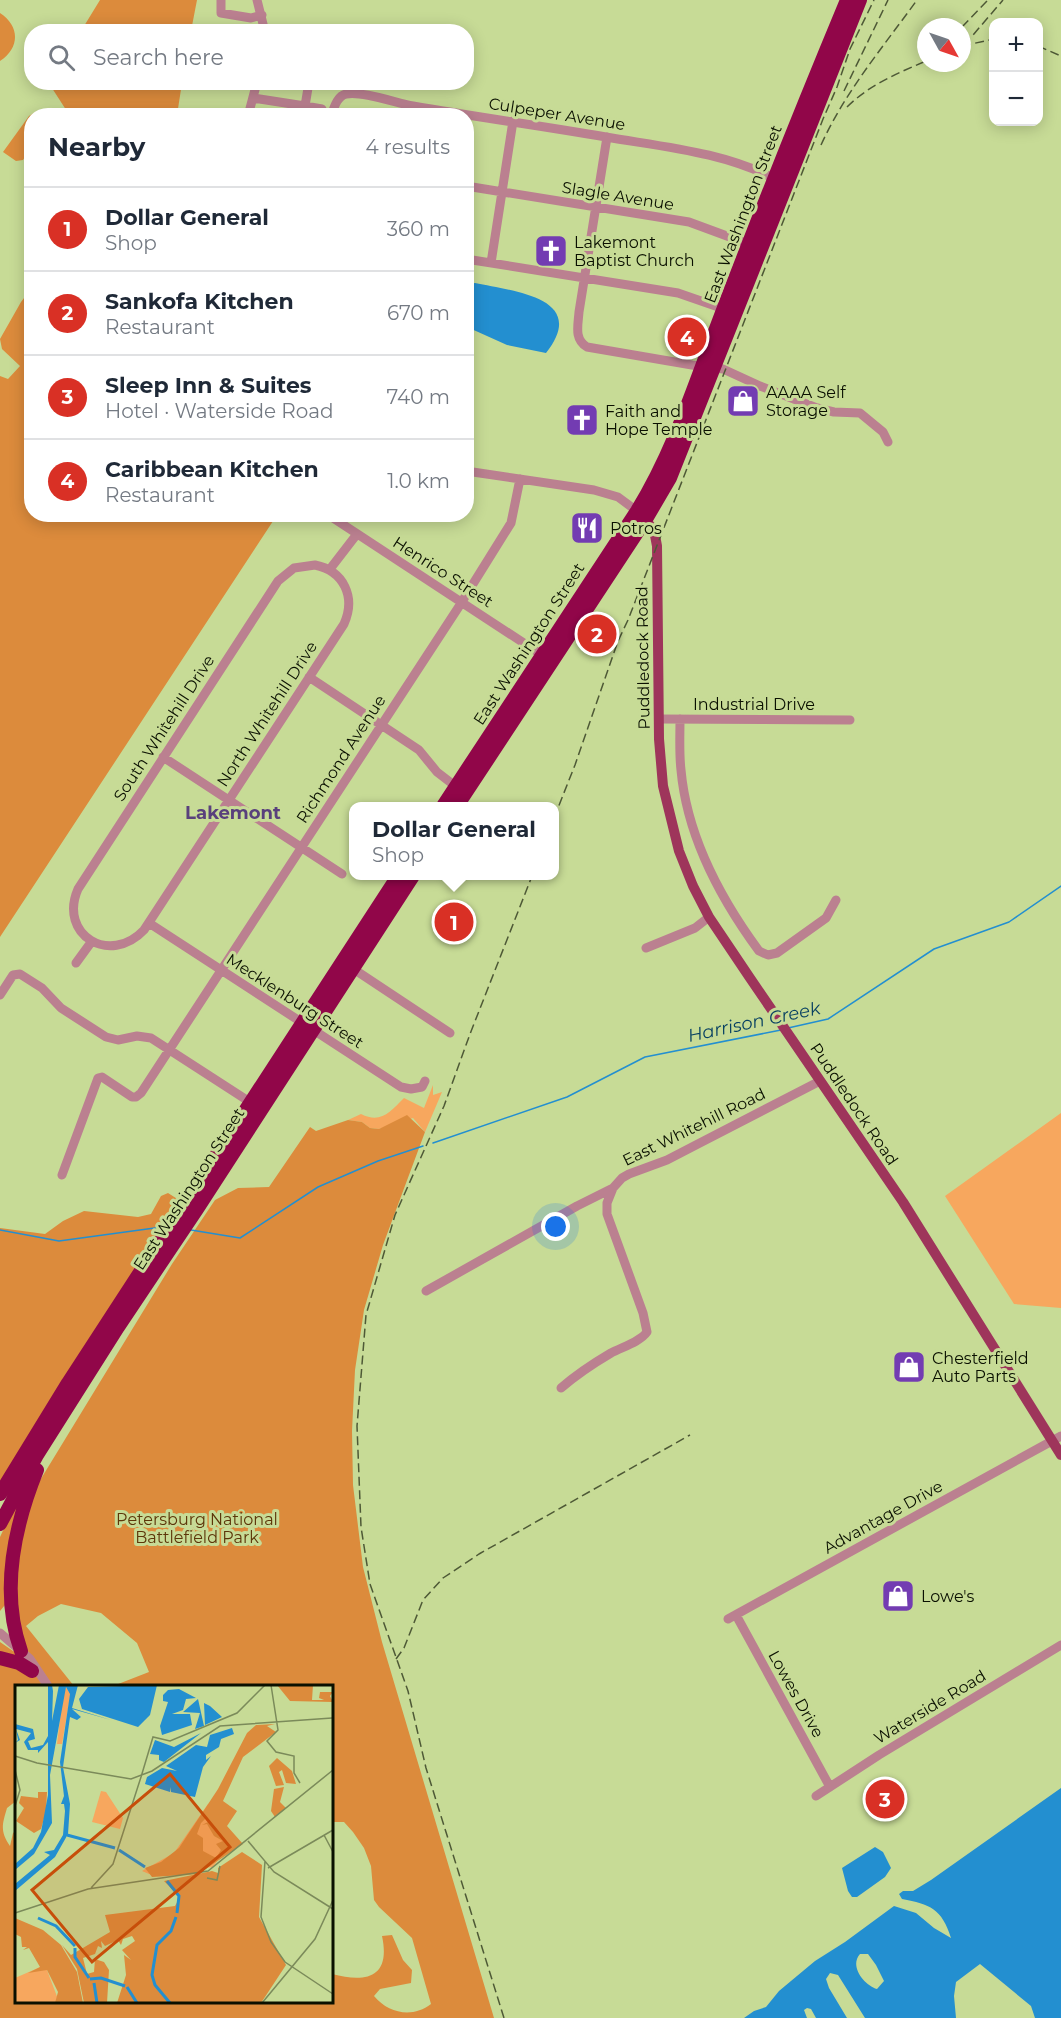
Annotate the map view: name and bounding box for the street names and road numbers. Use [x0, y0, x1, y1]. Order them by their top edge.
street label: Culpeper Avenue [487, 94, 627, 134]
street label: East Washington Street [700, 122, 786, 306]
street label: Slagle Avenue [561, 178, 675, 214]
street label: Henrico Street [389, 533, 497, 612]
street label: East Washington Street [470, 559, 589, 729]
street label: Puddledock Road [632, 586, 654, 730]
street label: North Whitehill Drive [213, 638, 321, 790]
street label: South Whitehill Drive [110, 651, 218, 805]
street label: Richmond Avenue [293, 691, 389, 827]
street label: Industrial Drive [693, 695, 815, 714]
street label: Mecklenburg Street [223, 950, 367, 1053]
street label: Puddledock Road [806, 1039, 902, 1169]
street label: East Whitehill Road [619, 1084, 769, 1170]
street label: East Washington Street [130, 1104, 249, 1274]
street label: Advantage Drive [820, 1476, 946, 1558]
street label: Lowes Drive [764, 1647, 828, 1741]
street label: Waterside Road [871, 1666, 989, 1748]

